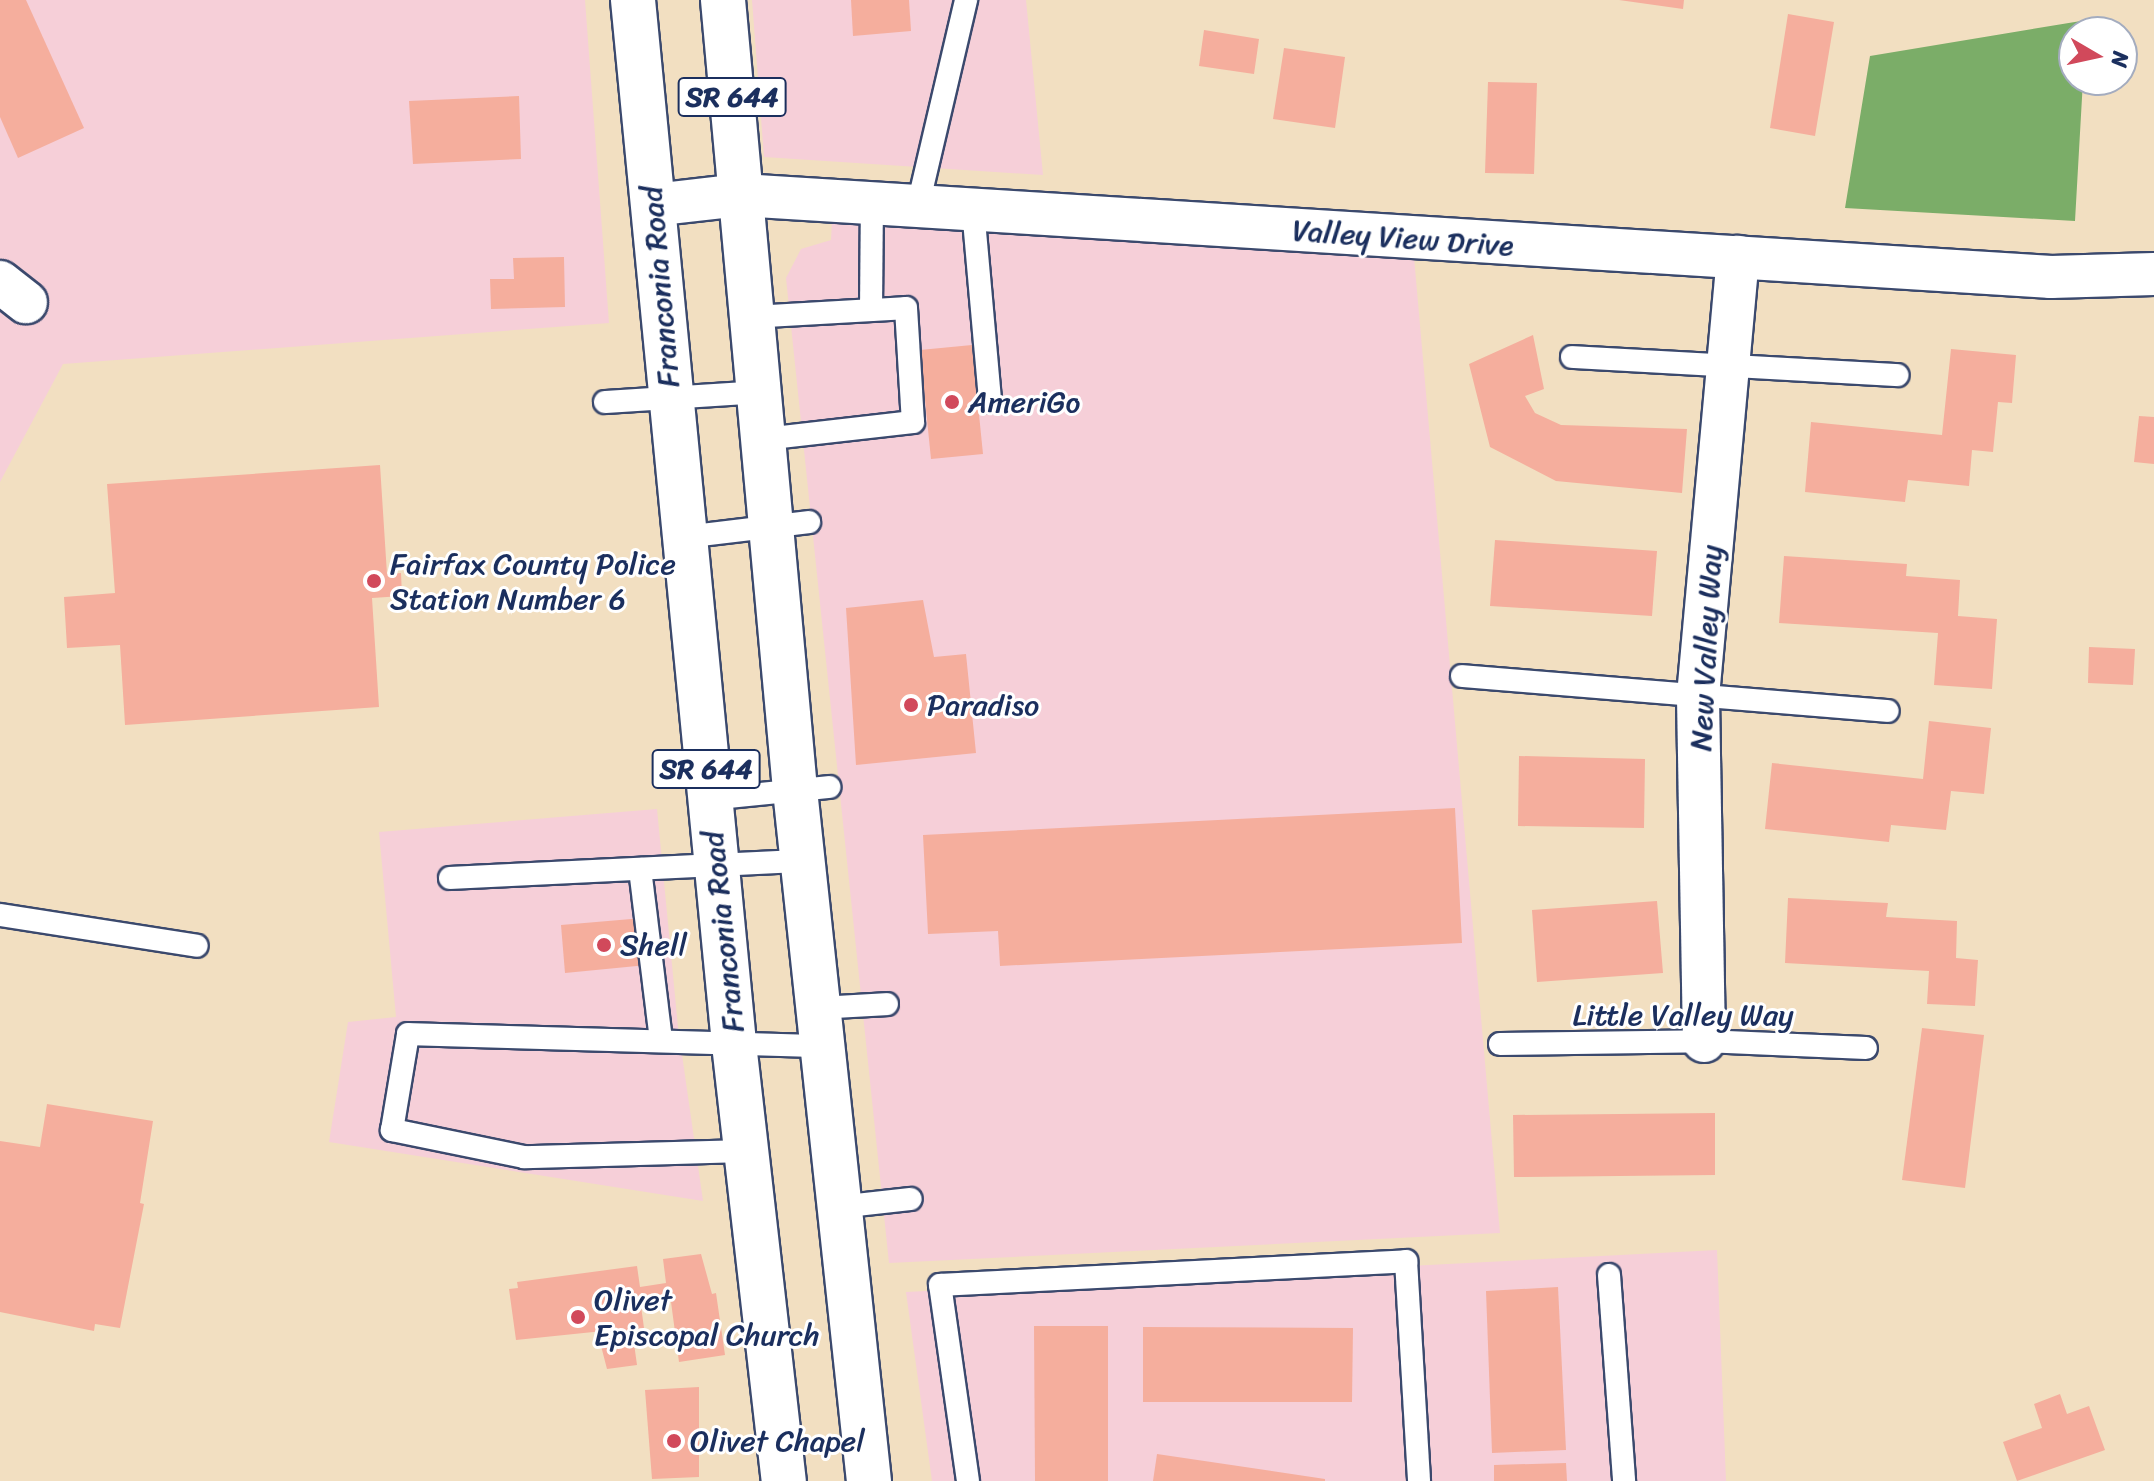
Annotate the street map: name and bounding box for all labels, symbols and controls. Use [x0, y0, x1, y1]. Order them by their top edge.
north arrow [2058, 16, 2138, 96]
text: N [2100, 49, 2141, 70]
road number: SR 644 [676, 73, 788, 121]
street label: Franconia Road [633, 185, 687, 389]
street label: Valley View Drive [1290, 212, 1516, 264]
place label: AmeriGo [968, 384, 1080, 420]
marker: AmeriGo [943, 393, 961, 411]
street label: New Valley Way [1683, 545, 1729, 751]
place label: Fairfax County Police Station Number 6 [390, 546, 675, 616]
marker: Fairfax County Police Station Number 6 [365, 572, 383, 590]
place label: Paradiso [927, 687, 1039, 723]
marker: Paradiso [902, 696, 920, 714]
road number: SR 644 [650, 745, 762, 793]
street label: Franconia Road [695, 830, 751, 1034]
place label: Shell [620, 927, 687, 963]
marker: Shell [595, 936, 613, 954]
street label: Little Valley Way [1574, 997, 1792, 1033]
place label: Olivet Episcopal Church [594, 1282, 820, 1352]
marker: Olivet Episcopal Church [569, 1308, 587, 1326]
place label: Olivet Chapel [690, 1423, 865, 1459]
marker: Olivet Chapel [665, 1432, 683, 1450]

